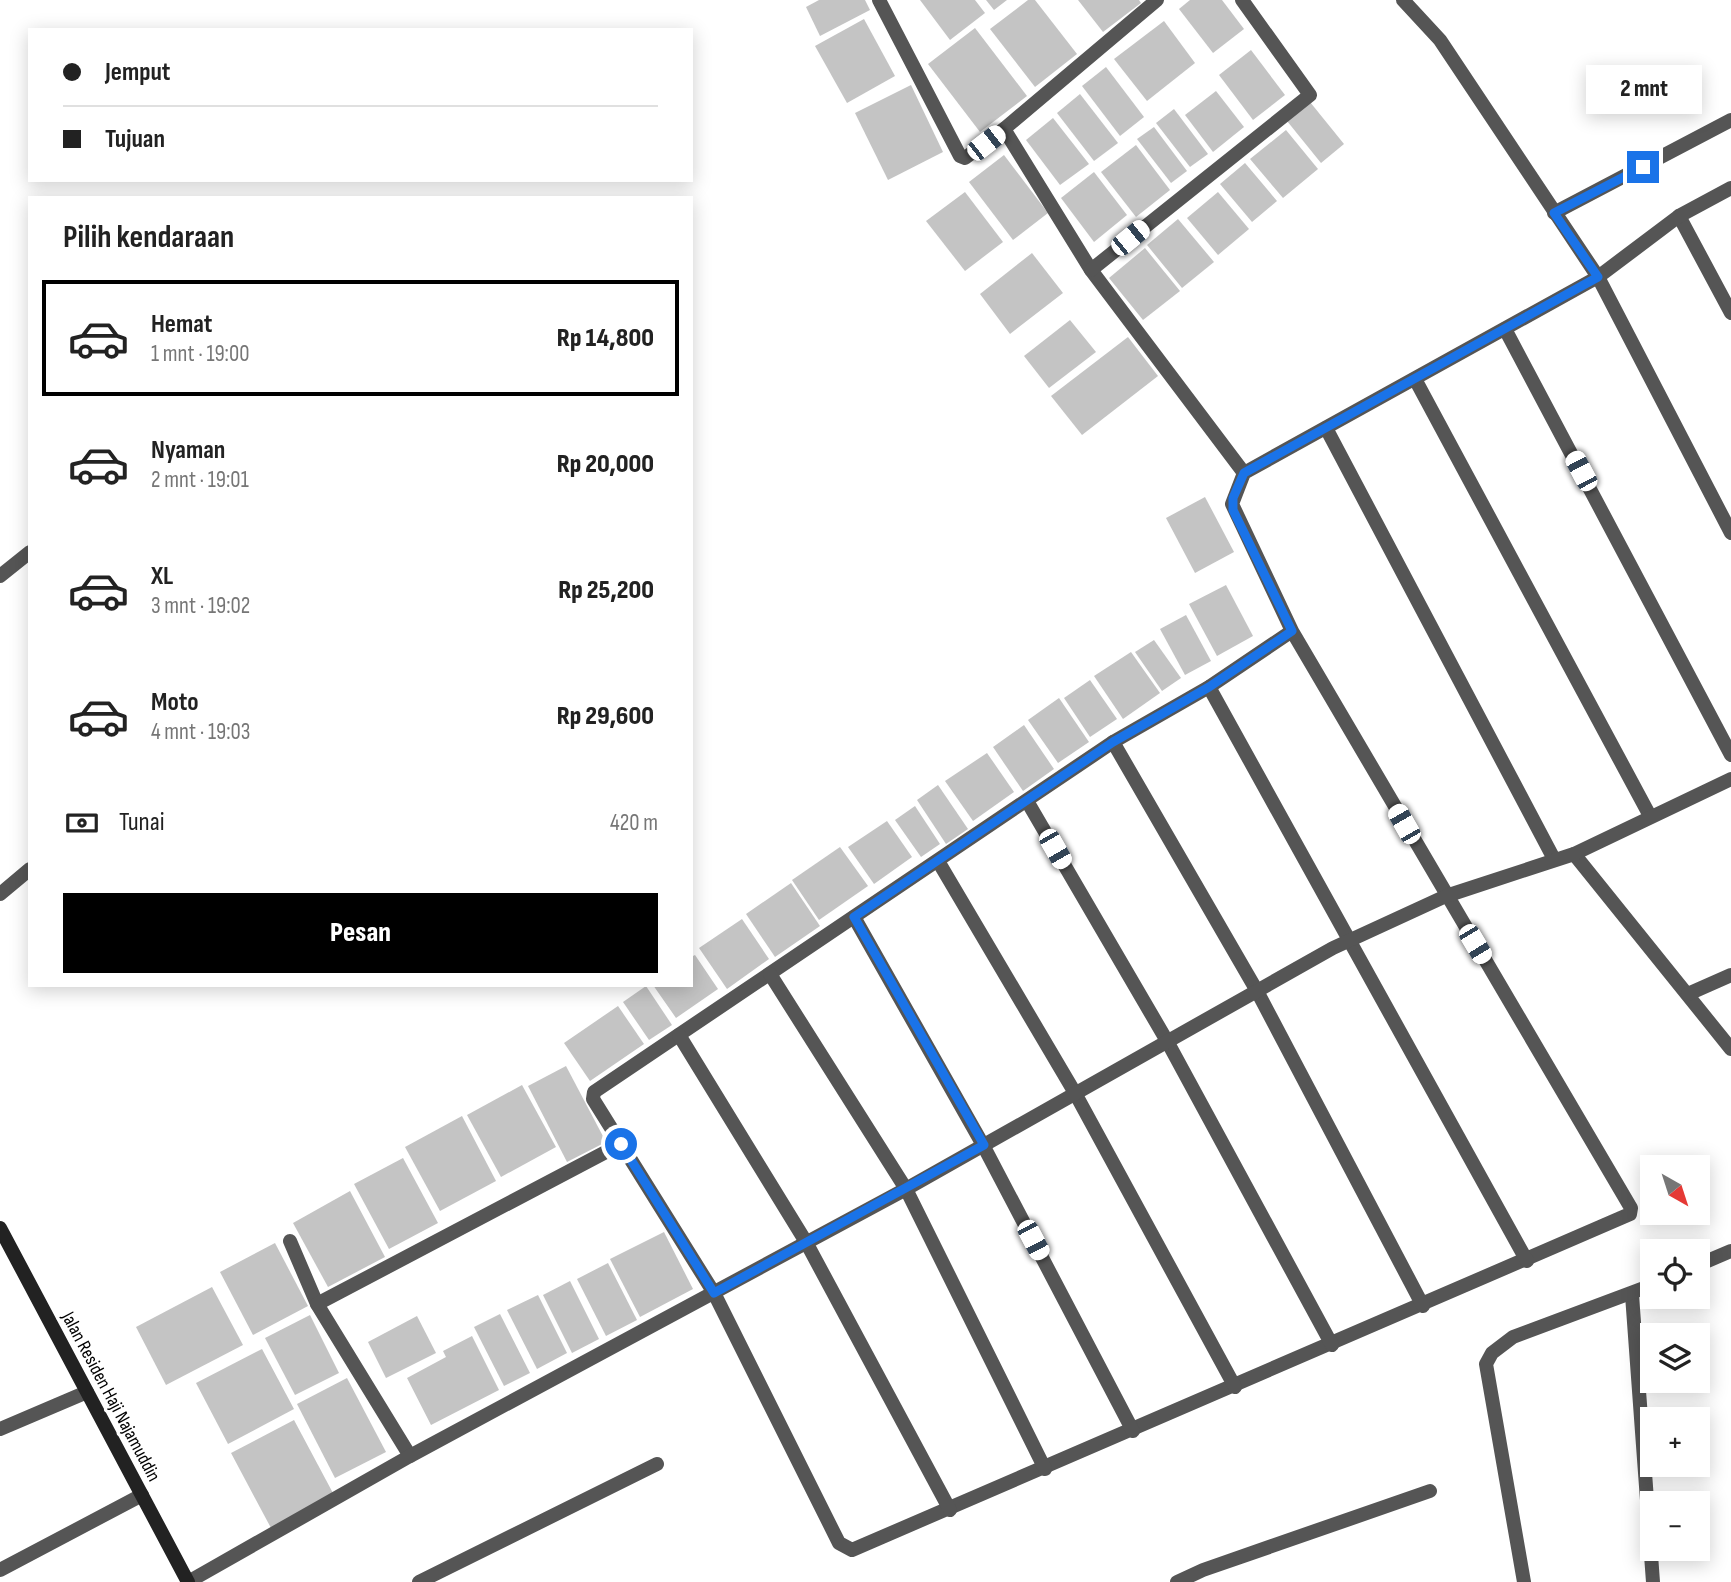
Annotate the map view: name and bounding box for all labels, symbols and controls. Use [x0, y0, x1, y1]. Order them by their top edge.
text: Jemput [105, 57, 170, 88]
callout: 2 mnt [1585, 66, 1701, 114]
text: 2 mnt [1620, 75, 1668, 103]
car [963, 122, 1010, 164]
text: Tujuan [105, 124, 165, 155]
route end [1627, 151, 1659, 183]
car [1108, 217, 1153, 259]
text: Pilih kendaraan [63, 218, 234, 257]
icon: car [67, 307, 130, 370]
text: Hemat [151, 309, 212, 340]
text: Rp 14,800 [557, 323, 654, 354]
text: 1 mnt · 19:00 [151, 340, 249, 368]
icon: car [67, 433, 130, 496]
text: Nyaman [151, 435, 225, 466]
car [1562, 448, 1601, 494]
text: Rp 20,000 [557, 449, 654, 480]
text: 2 mnt · 19:01 [151, 466, 249, 494]
icon: car [67, 559, 130, 622]
text: XL [151, 561, 173, 592]
text: Rp 25,200 [558, 575, 654, 606]
text: 3 mnt · 19:02 [151, 592, 250, 620]
icon: car [67, 685, 130, 748]
text: Moto [151, 687, 199, 718]
text: Rp 29,600 [557, 701, 654, 732]
text: 4 mnt · 19:03 [151, 718, 250, 746]
car [1385, 801, 1424, 847]
icon: cash [63, 804, 101, 842]
text: Tunai [119, 807, 165, 838]
text: 420 m [610, 809, 658, 837]
car [1036, 826, 1075, 872]
button: Pesan [63, 893, 658, 973]
car [1456, 921, 1495, 967]
route start [605, 1128, 637, 1160]
north arrow [1640, 1155, 1710, 1225]
map controls [1640, 1155, 1710, 1561]
car [1014, 1217, 1053, 1263]
button: locate [1640, 1239, 1710, 1309]
street label: Jalan Residen Haji Najamuddin [56, 1307, 165, 1485]
button: layers [1640, 1323, 1710, 1393]
button: + [1640, 1407, 1710, 1477]
button: − [1640, 1491, 1710, 1561]

